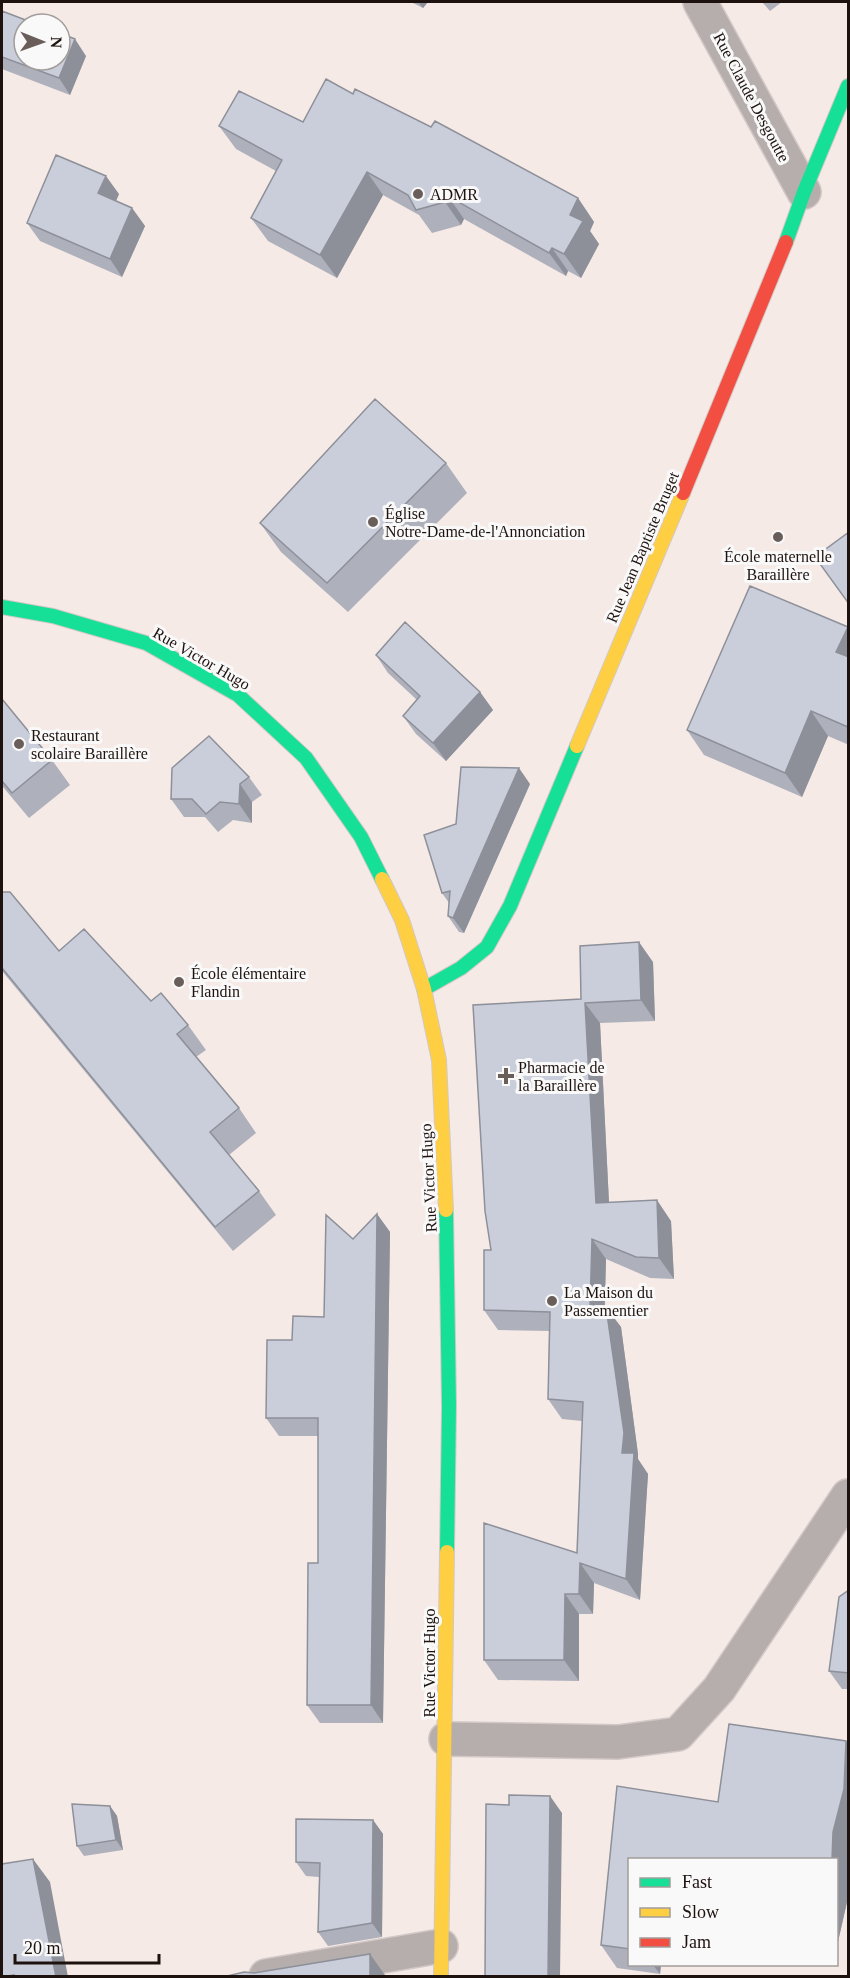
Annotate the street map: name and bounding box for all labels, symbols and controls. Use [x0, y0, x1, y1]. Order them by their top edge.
north arrow [12, 12, 72, 72]
street label: Rue Claude Desgoutte [709, 30, 793, 165]
text: N [48, 36, 65, 49]
place label: ADMR [430, 186, 478, 203]
marker: ADMR [411, 187, 425, 201]
street label: Rue Jean Baptiste Bruget [603, 469, 683, 626]
place label: Église Notre-Dame-de-l'Annonciation [385, 504, 585, 540]
marker: Église Notre-Dame-de-l'Annonciation [366, 515, 380, 529]
marker: École maternelle Baraillère [771, 530, 785, 544]
place label: École maternelle Baraillère [724, 547, 832, 583]
street label: Rue Victor Hugo [150, 624, 253, 694]
place label: Restaurant scolaire Baraillère [31, 727, 148, 762]
marker: Restaurant scolaire Baraillère [12, 737, 26, 751]
place label: École élémentaire Flandin [191, 964, 306, 1000]
marker: École élémentaire Flandin [172, 975, 186, 989]
place label: Pharmacie de la Baraillère [518, 1059, 605, 1094]
marker: Pharmacie de la Baraillère [499, 1069, 513, 1083]
street label: Rue Victor Hugo [417, 1123, 441, 1233]
place label: La Maison du Passementier [564, 1284, 653, 1319]
marker: La Maison du Passementier [545, 1294, 559, 1308]
street label: Rue Victor Hugo [421, 1609, 439, 1717]
legend [628, 1858, 838, 1966]
text: Fast [682, 1872, 712, 1892]
text: Slow [682, 1902, 719, 1922]
scale bar [15, 1927, 159, 1965]
text: Jam [682, 1932, 711, 1952]
text: 20 m [24, 1938, 61, 1958]

